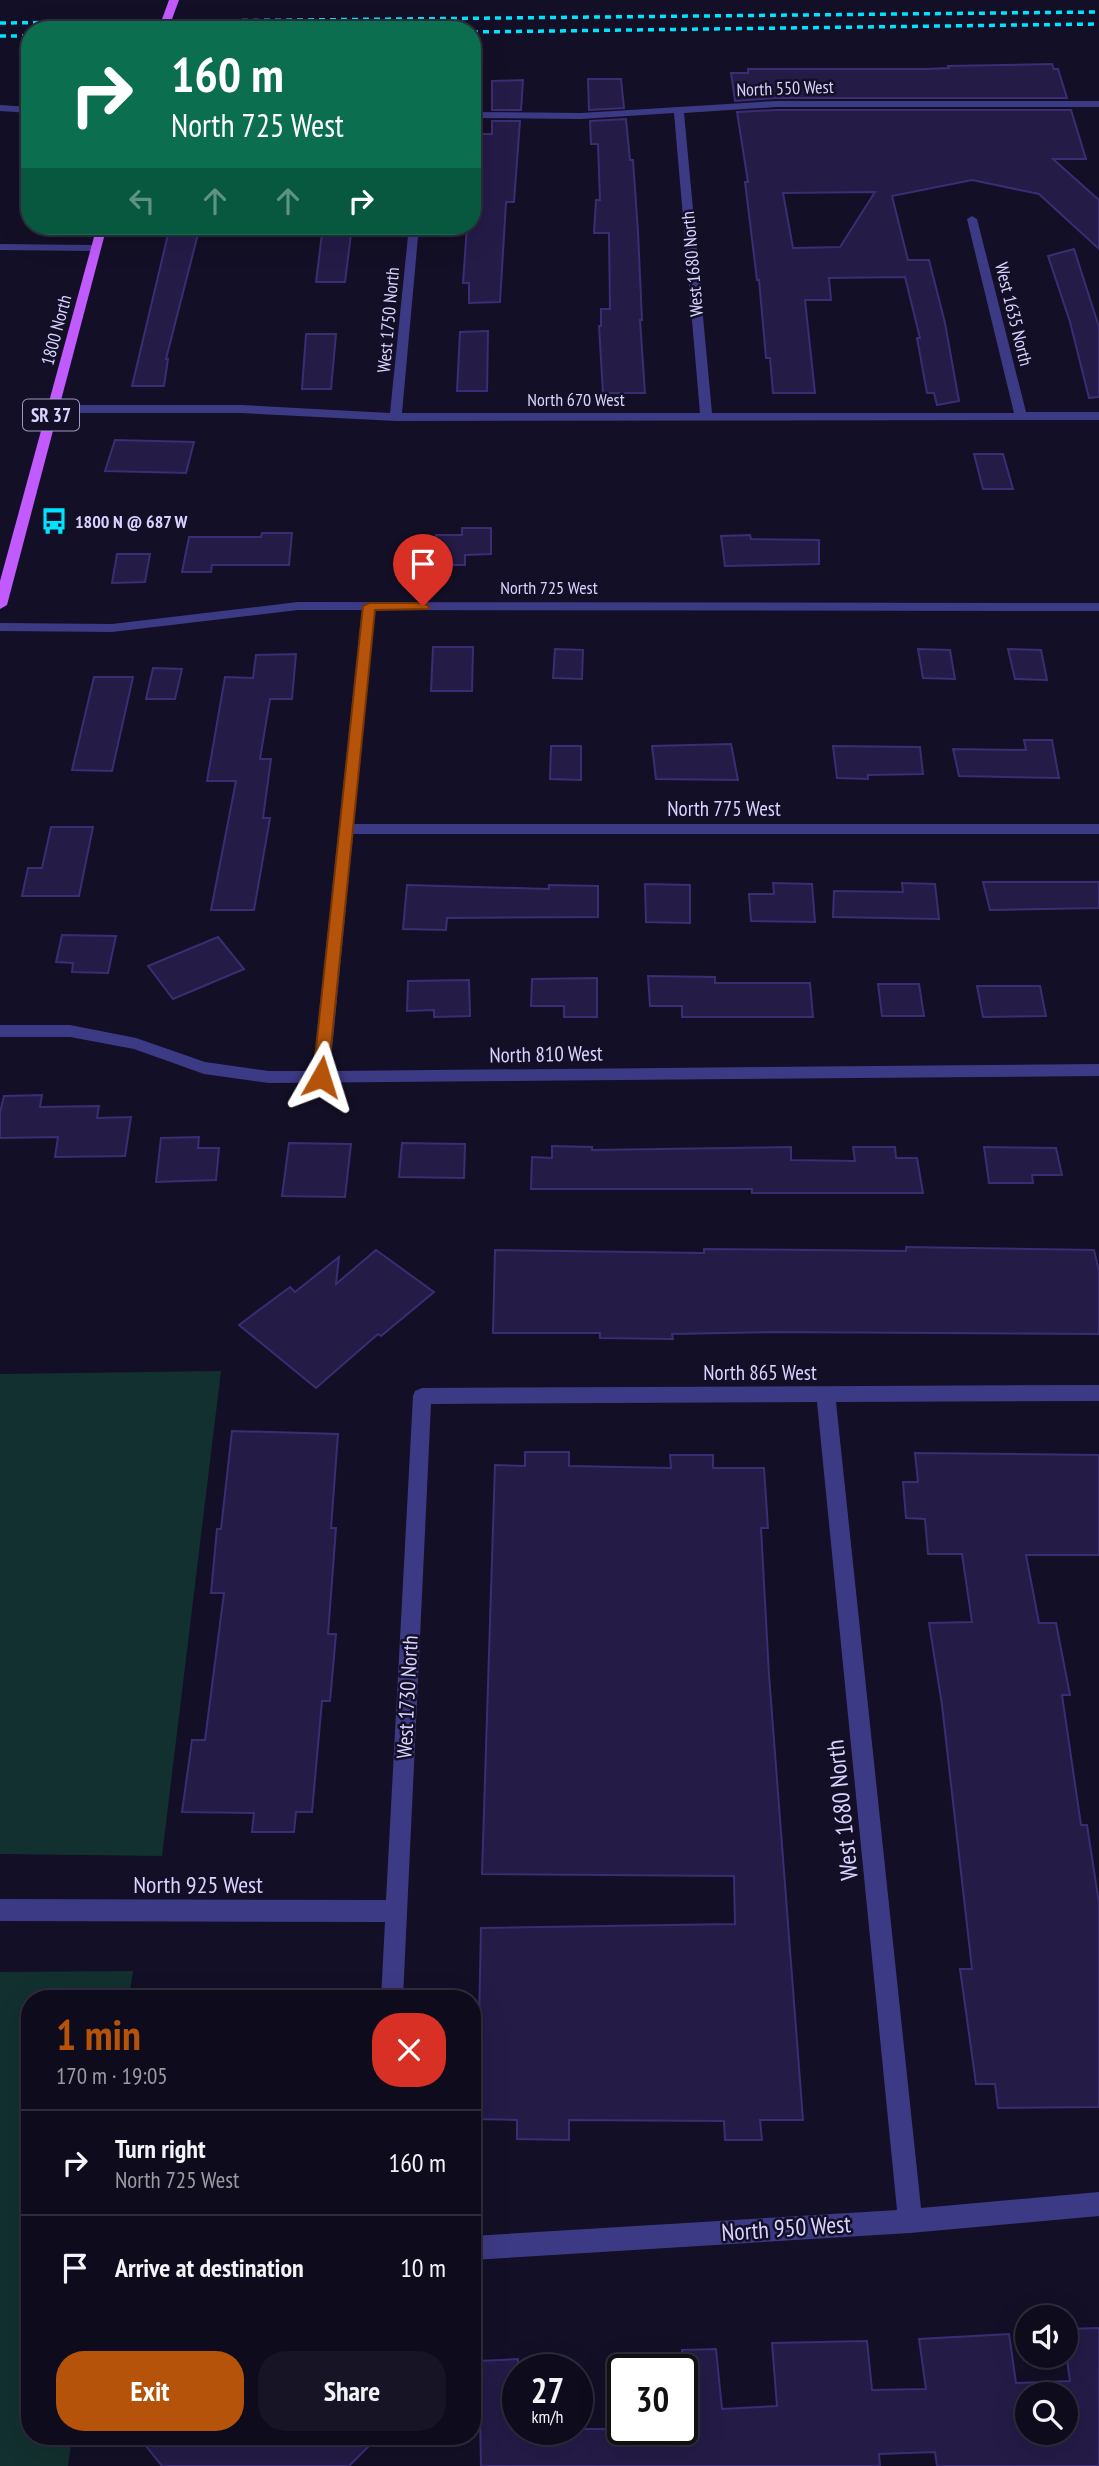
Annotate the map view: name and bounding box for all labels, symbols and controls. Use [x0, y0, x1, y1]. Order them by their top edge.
text: 160 m [171, 42, 284, 106]
icon: right [56, 49, 147, 140]
street label: North 550 West [736, 75, 834, 101]
text: North 725 West [171, 104, 344, 146]
icon: left [123, 182, 161, 220]
icon: ahead [196, 182, 234, 220]
icon: ahead [269, 182, 307, 220]
icon: right [342, 182, 380, 220]
street label: West 1680 North [676, 210, 708, 318]
street label: West 1635 North [990, 260, 1038, 368]
street label: West 1750 North [372, 266, 404, 374]
street label: 1800 North [36, 292, 76, 368]
street label: North 670 West [527, 388, 625, 411]
road number: SR 37 [23, 400, 79, 430]
bus stop icon: 1800 N @ 687 W [39, 506, 69, 536]
place label: 1800 N @ 687 W [75, 510, 187, 533]
pin [393, 534, 453, 606]
icon: arrive [404, 545, 442, 583]
street label: North 725 West [500, 576, 598, 599]
street label: North 775 West [667, 795, 781, 822]
position arrow [284, 1040, 358, 1114]
street label: North 810 West [489, 1040, 603, 1068]
street label: North 865 West [703, 1359, 817, 1386]
street label: West 1730 North [390, 1635, 424, 1759]
street label: West 1680 North [819, 1738, 865, 1882]
street label: North 925 West [133, 1869, 263, 1900]
text: 1 min [56, 2007, 141, 2062]
button: close [372, 2013, 446, 2087]
text: 170 m · 19:05 [56, 2061, 168, 2090]
text: Turn right [115, 2132, 206, 2165]
icon: right [56, 2144, 94, 2182]
text: 160 m [388, 2146, 446, 2179]
text: North 725 West [115, 2165, 239, 2194]
street label: North 950 West [720, 2208, 852, 2248]
icon: arrive [56, 2249, 94, 2287]
text: Arrive at destination [115, 2251, 304, 2284]
text: 10 m [400, 2251, 446, 2284]
map controls [1015, 2305, 1078, 2445]
button: sound [1015, 2305, 1078, 2368]
button: Exit [56, 2351, 244, 2431]
button: Share [258, 2351, 446, 2431]
speed limit sign: 30 [607, 2354, 698, 2445]
text: 27 [531, 2367, 564, 2413]
button: search [1015, 2382, 1078, 2445]
text: km/h [532, 2405, 563, 2428]

